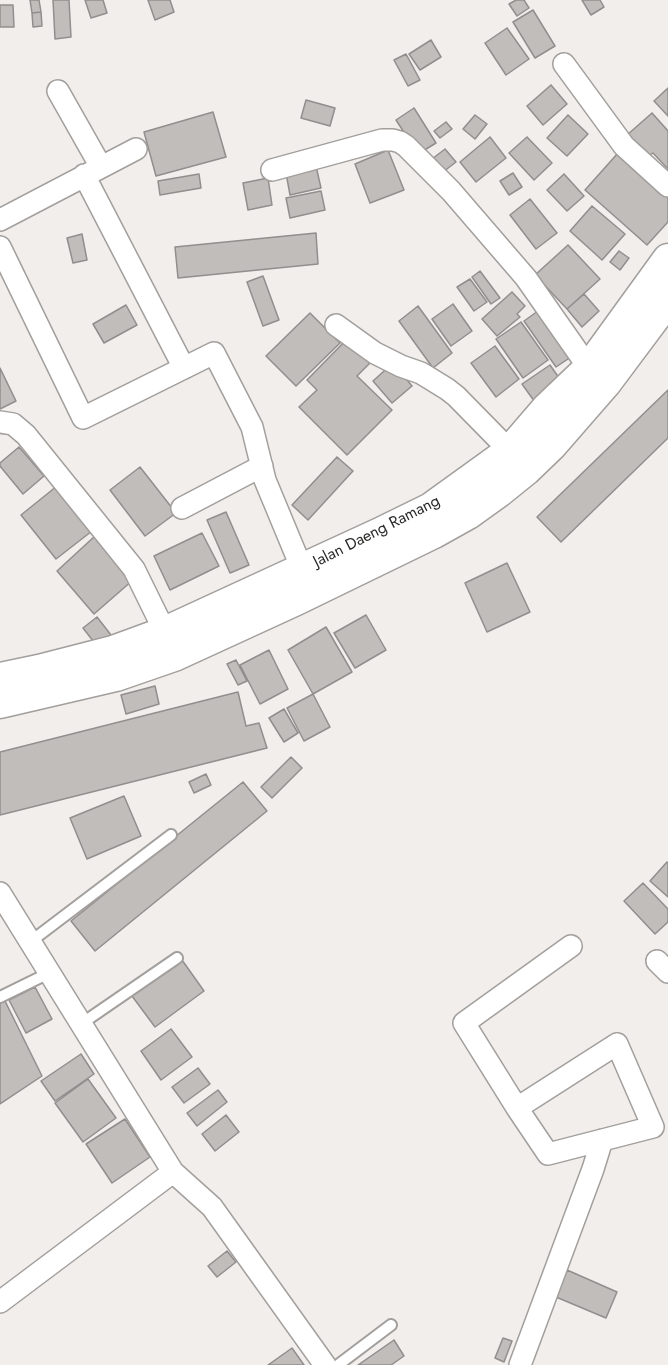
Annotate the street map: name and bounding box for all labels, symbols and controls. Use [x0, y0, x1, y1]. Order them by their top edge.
street label: Jalan Daeng Ramang [310, 492, 444, 572]

